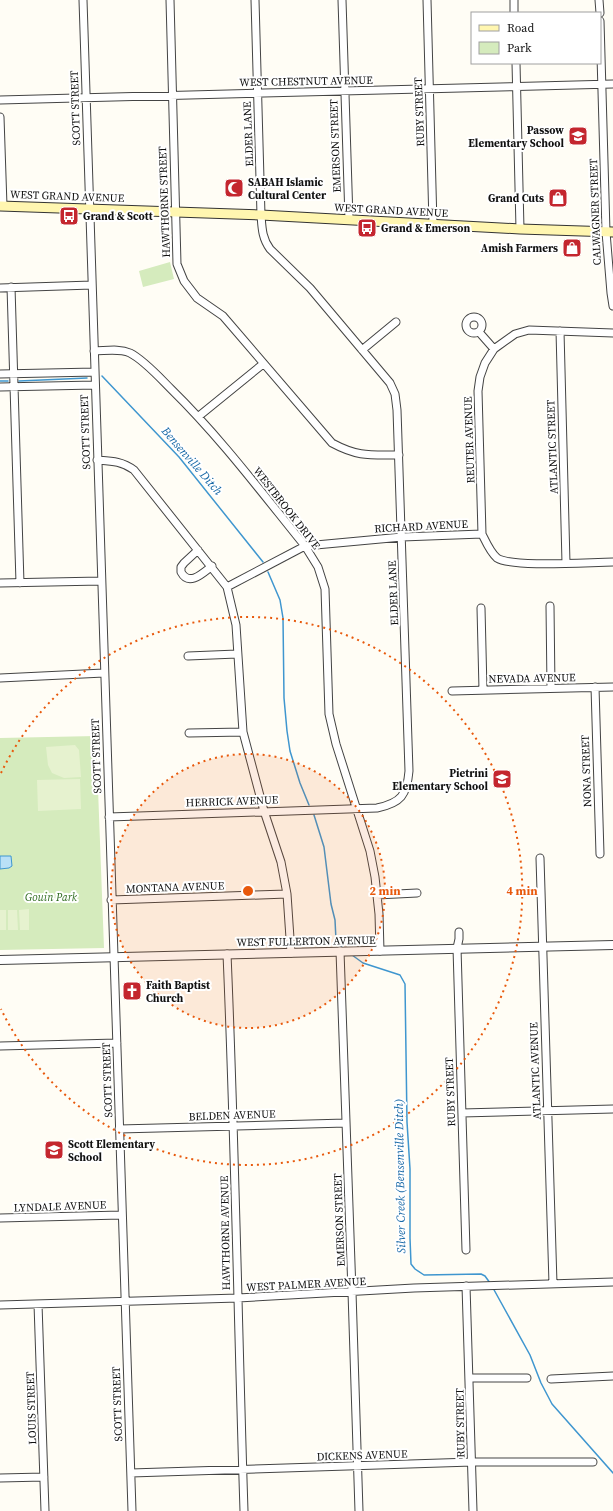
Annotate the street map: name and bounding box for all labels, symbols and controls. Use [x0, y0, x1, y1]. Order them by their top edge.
legend [471, 12, 601, 64]
text: Road [507, 20, 534, 36]
text: Park [507, 40, 532, 56]
street label: SCOTT STREET [67, 70, 84, 146]
street label: WEST CHESTNUT AVENUE [239, 73, 373, 90]
street label: RUBY STREET [411, 77, 428, 147]
street label: EMERSON STREET [326, 99, 345, 193]
street label: ELDER LANE [240, 101, 257, 167]
place label: Passow Elementary School [468, 123, 564, 151]
school or university icon: Passow Elementary School [567, 125, 589, 147]
street label: HAWTHORNE STREET [155, 146, 174, 258]
street label: CALWAGNER STREET [586, 158, 605, 266]
place label: SABAH Islamic Cultural Center [248, 175, 327, 203]
mosque icon: SABAH Islamic Cultural Center [223, 177, 245, 199]
street label: WEST GRAND AVENUE [10, 187, 125, 206]
shop icon: Grand Cuts [547, 187, 569, 209]
place label: Grand Cuts [488, 191, 544, 206]
street label: WEST GRAND AVENUE [333, 200, 449, 221]
bus stop icon: Grand & Scott [58, 205, 80, 227]
place label: Grand & Scott [83, 209, 154, 224]
bus stop icon: Grand & Emerson [356, 217, 378, 239]
place label: Grand & Emerson [381, 221, 471, 236]
shop icon: Amish Farmers [561, 237, 583, 259]
place label: Amish Farmers [481, 241, 558, 256]
street label: SCOTT STREET [77, 394, 94, 470]
street label: REUTER AVENUE [460, 396, 479, 484]
street label: ATLANTIC STREET [543, 399, 562, 494]
water label: Bensenville Ditch [157, 423, 226, 499]
street label: WESTBROOK DRIVE [250, 464, 324, 553]
street label: RICHARD AVENUE [374, 517, 469, 536]
street label: ELDER LANE [385, 560, 402, 626]
street label: NEVADA AVENUE [488, 670, 576, 687]
street label: SCOTT STREET [88, 718, 105, 794]
street label: NONA STREET [578, 734, 595, 807]
place label: Pietrini Elementary School [392, 766, 489, 794]
school or university icon: Pietrini Elementary School [491, 768, 513, 790]
street label: HERRICK AVENUE [185, 792, 279, 811]
street label: MONTANA AVENUE [126, 878, 225, 897]
text: 2 min [369, 883, 401, 899]
text: 4 min [506, 883, 538, 899]
centre of rings [241, 884, 255, 898]
park label: Gouin Park [25, 890, 78, 905]
street label: WEST FULLERTON AVENUE [236, 933, 376, 950]
place label: Faith Baptist Church [146, 978, 211, 1006]
church icon: Faith Baptist Church [121, 980, 143, 1002]
street label: ATLANTIC AVENUE [526, 1022, 545, 1120]
street label: SCOTT STREET [99, 1042, 116, 1118]
street label: RUBY STREET [442, 1057, 459, 1127]
water label: Silver Creek (Bensenville Ditch) [391, 1098, 409, 1254]
street label: BELDEN AVENUE [188, 1106, 276, 1125]
place label: Scott Elementary School [68, 1137, 155, 1165]
school or university icon: Scott Elementary School [43, 1139, 65, 1161]
street label: EMERSON STREET [330, 1173, 349, 1267]
street label: HAWTHORNE AVENUE [217, 1175, 234, 1291]
street label: LYNDALE AVENUE [13, 1197, 107, 1216]
street label: WEST PALMER AVENUE [246, 1274, 367, 1295]
street label: SCOTT STREET [109, 1366, 126, 1442]
street label: LOUIS STREET [23, 1371, 40, 1445]
street label: RUBY STREET [452, 1388, 469, 1458]
street label: DICKENS AVENUE [316, 1446, 408, 1465]

